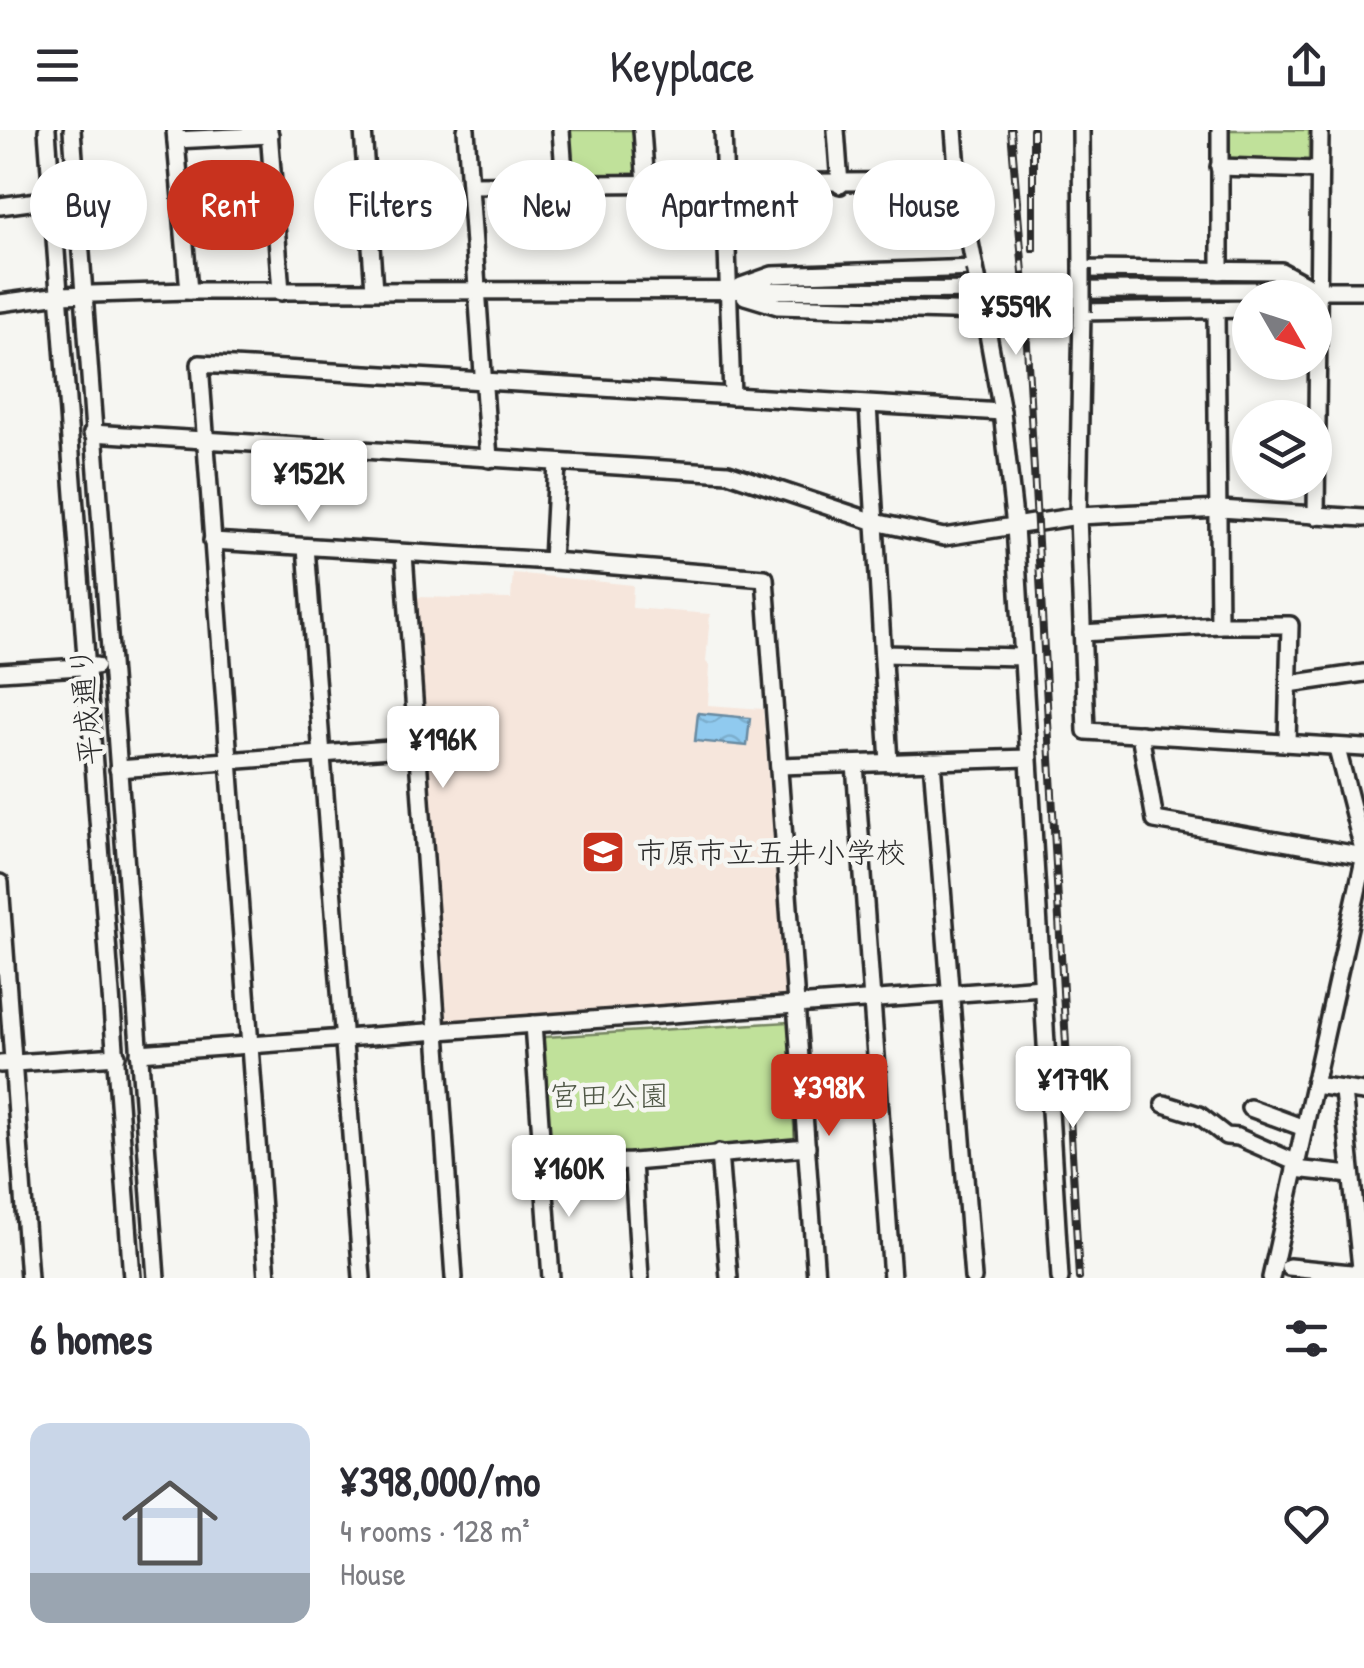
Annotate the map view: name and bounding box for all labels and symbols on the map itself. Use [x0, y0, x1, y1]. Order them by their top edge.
pin: ¥559K [946, 273, 1086, 358]
north arrow [1232, 280, 1332, 380]
pin: ¥152K [239, 440, 379, 525]
street label: 平成通り [60, 644, 110, 768]
pin: ¥196K [373, 706, 513, 791]
school or university icon: 市原市立五井小学校 [580, 829, 626, 875]
place label: 市原市立五井小学校 [636, 832, 906, 872]
pin: ¥179K [1003, 1046, 1143, 1131]
pin: ¥398K [759, 1054, 899, 1139]
park label: 宮田公園 [549, 1075, 669, 1115]
pin: ¥160K [499, 1135, 639, 1220]

